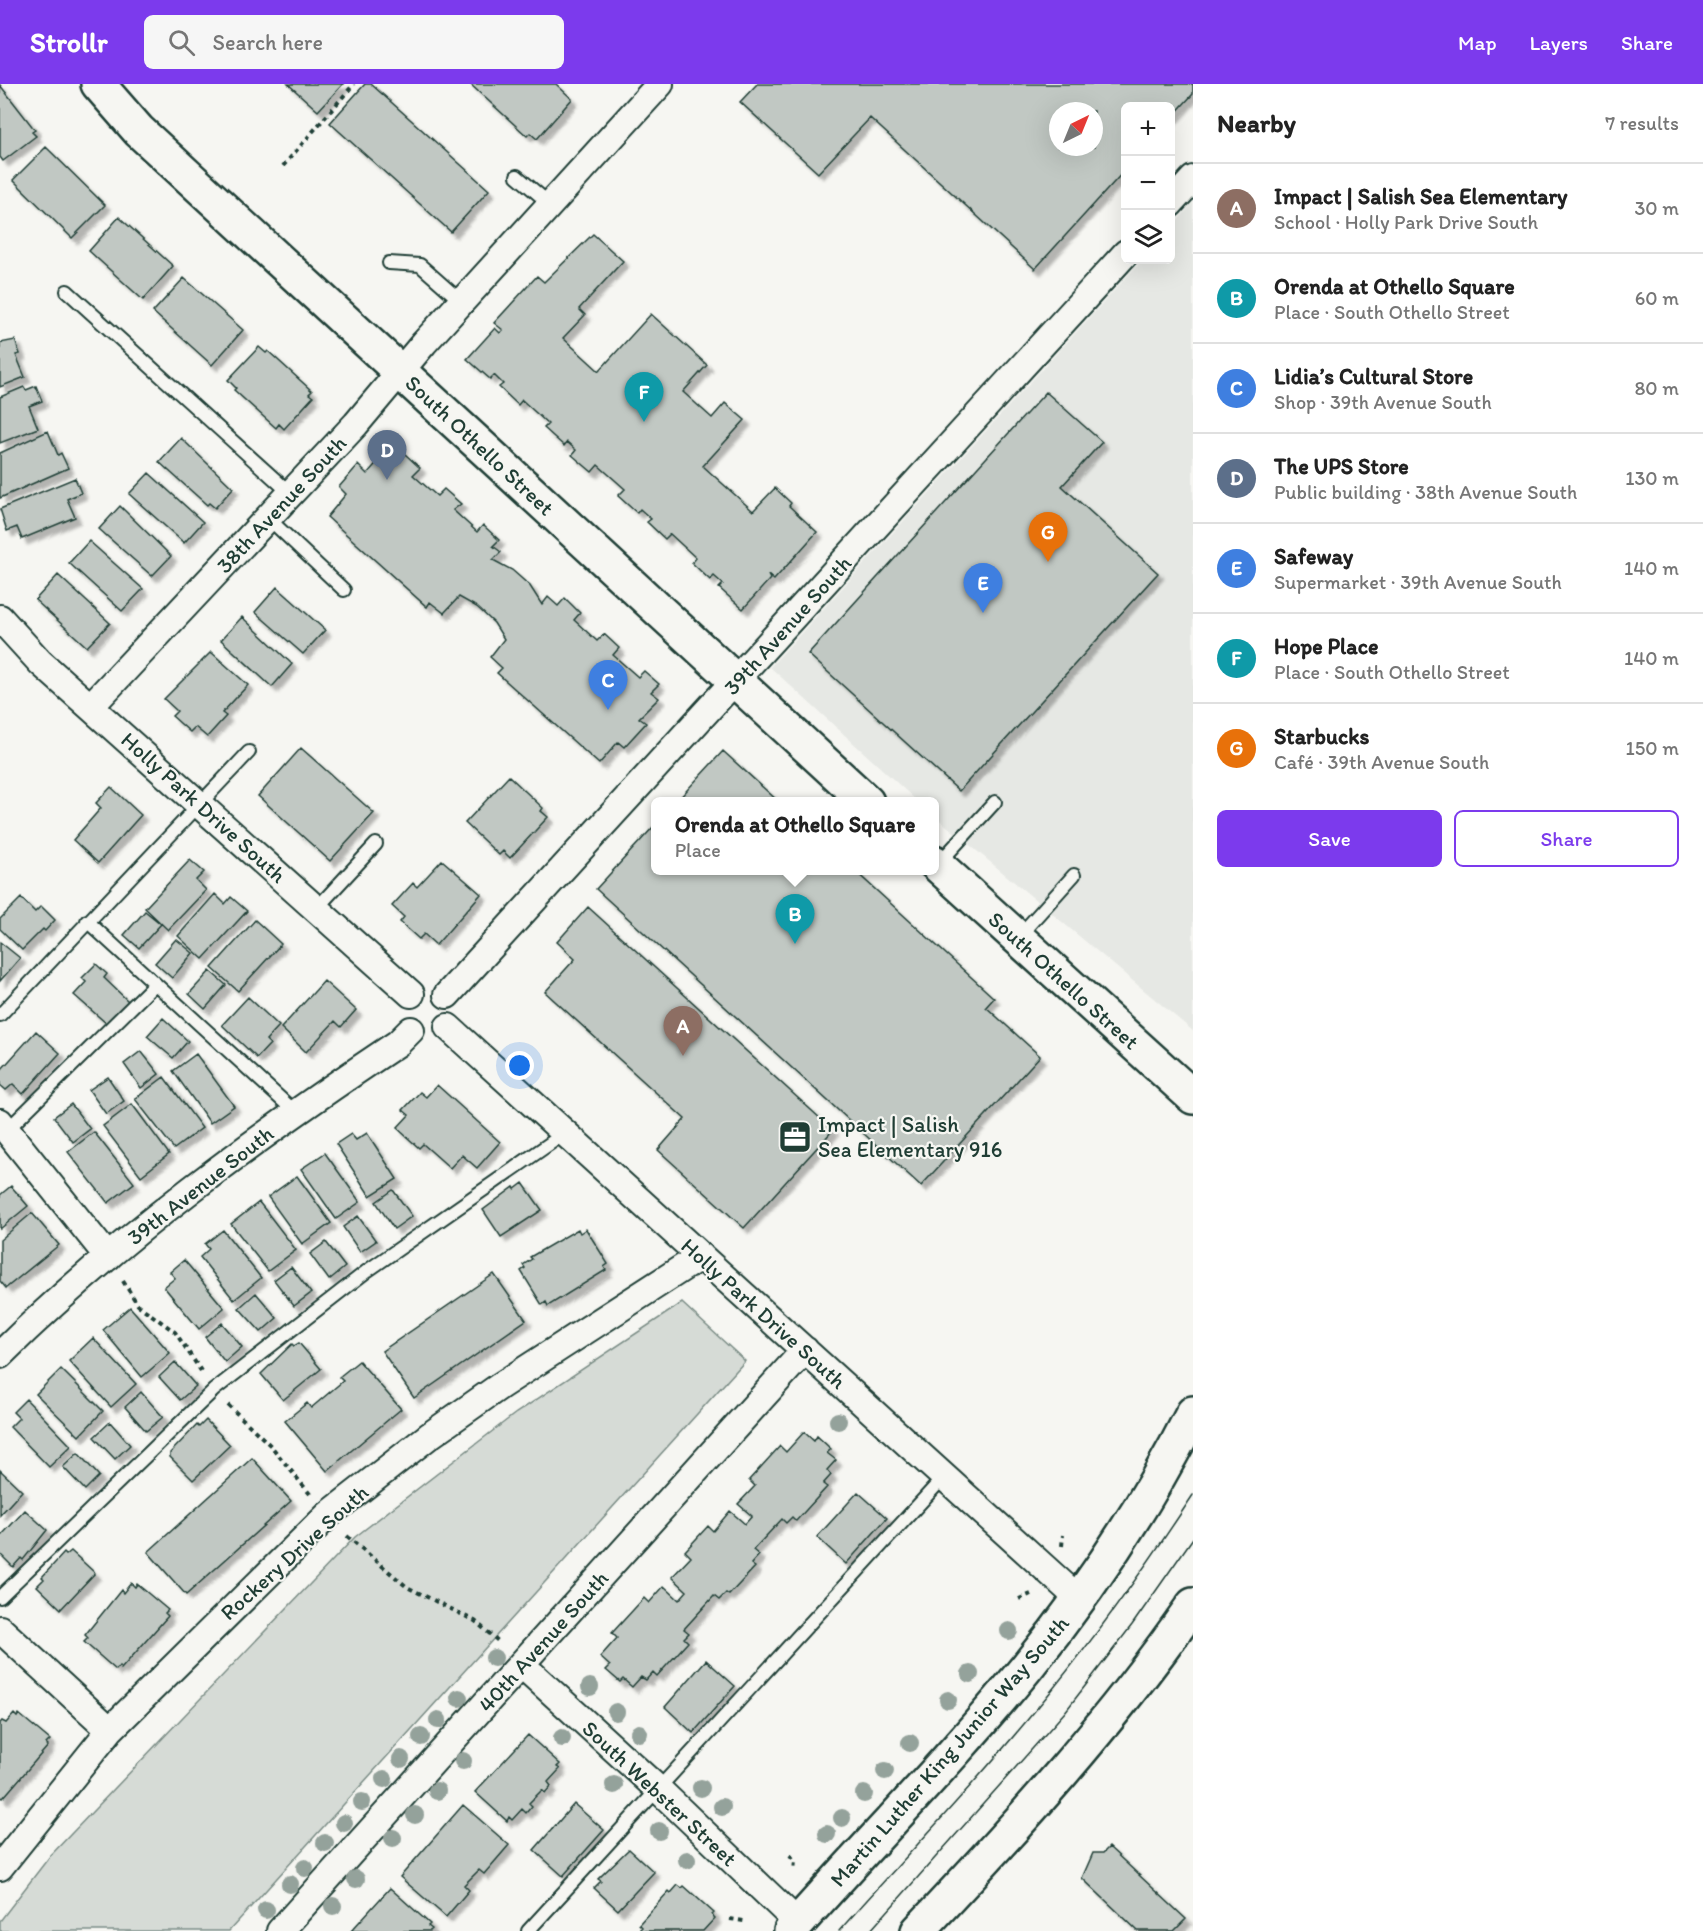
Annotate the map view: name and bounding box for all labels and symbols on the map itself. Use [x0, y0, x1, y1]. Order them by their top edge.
north arrow [1049, 102, 1103, 156]
street label: South Othello Street [400, 369, 560, 521]
pin: F [624, 372, 664, 422]
street label: 38th Avenue South [211, 430, 352, 579]
pin: D [368, 430, 406, 480]
pin: G [1028, 512, 1068, 562]
street label: 39th Avenue South [718, 550, 857, 700]
pin: E [964, 564, 1002, 613]
pin: C [588, 660, 628, 710]
street label: Holly Park Drive South [116, 726, 292, 889]
pin: B [776, 894, 814, 944]
street label: South Othello Street [983, 906, 1145, 1055]
pin: A [664, 1006, 702, 1056]
your location [505, 1051, 534, 1080]
place label: Impact | Salish Sea Elementary 916 [818, 1111, 1002, 1163]
office icon: Impact | Salish Sea Elementary 916 [777, 1119, 813, 1155]
street label: 39th Avenue South [122, 1120, 279, 1251]
street label: Holly Park Drive South [676, 1232, 852, 1395]
street label: Rockery Drive South [215, 1479, 374, 1626]
street label: 40th Avenue South [473, 1565, 614, 1718]
street label: Martin Luther King Junior Way South [824, 1610, 1075, 1893]
street label: South Webster Street [577, 1715, 743, 1872]

